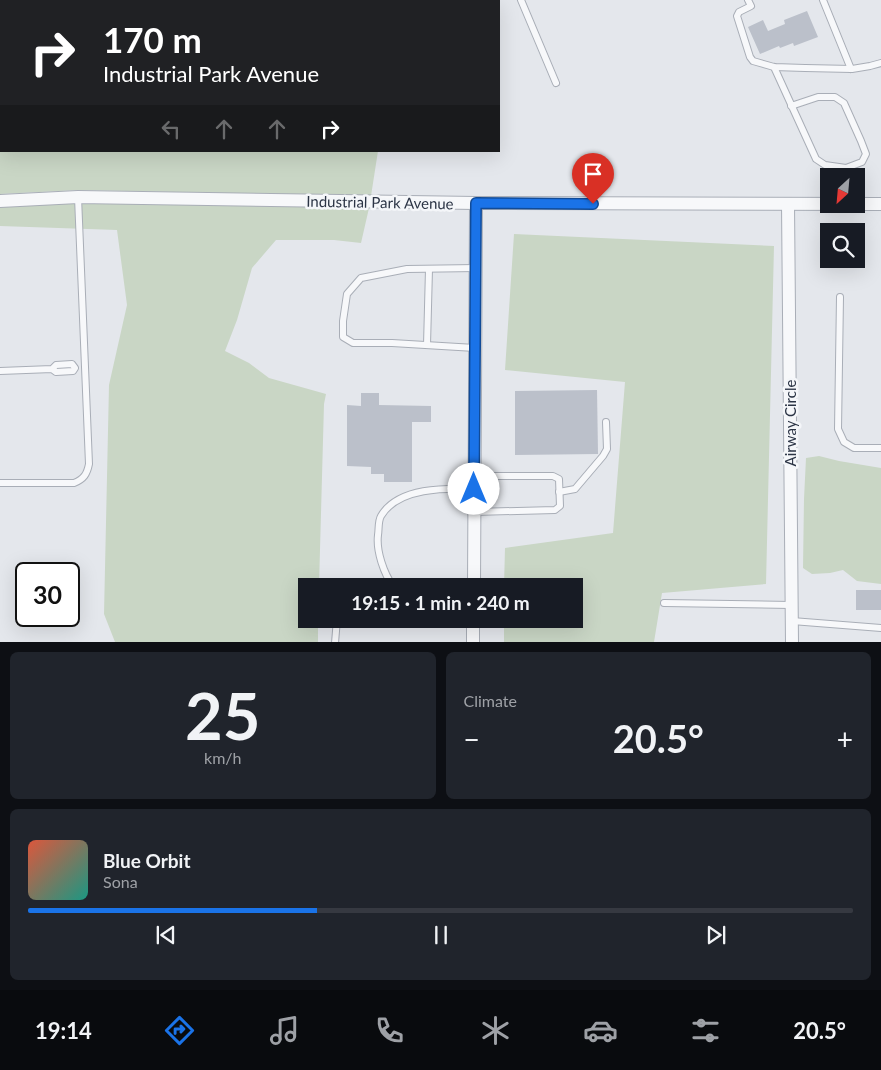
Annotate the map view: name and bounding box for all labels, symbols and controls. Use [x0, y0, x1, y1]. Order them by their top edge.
text: 170 m [103, 18, 202, 60]
icon: right [20, 20, 85, 85]
text: Industrial Park Avenue [103, 60, 319, 87]
icon: left [157, 115, 185, 143]
icon: ahead [210, 115, 238, 143]
icon: ahead [263, 115, 291, 143]
icon: right [316, 115, 344, 143]
pin [572, 153, 614, 204]
icon: arrive [579, 160, 607, 188]
north arrow [820, 168, 865, 212]
map controls [820, 168, 865, 268]
street label: Industrial Park Avenue [306, 192, 454, 212]
button: search [820, 223, 865, 268]
street label: Airway Circle [781, 380, 799, 466]
position arrow [447, 462, 499, 514]
speed limit sign: 30 [15, 562, 80, 627]
text: 19:15 · 1 min · 240 m [351, 591, 530, 614]
text: 25 [185, 676, 260, 754]
text: Climate [464, 691, 517, 710]
text: 20.5° [613, 715, 704, 761]
text: − [464, 722, 480, 756]
text: + [837, 722, 853, 756]
text: km/h [204, 748, 241, 767]
text: Blue Orbit [103, 849, 191, 872]
text: Sona [103, 872, 138, 891]
icon: previous [152, 921, 180, 949]
icon: pause [427, 921, 455, 949]
icon: next [702, 921, 730, 949]
icon: directions [162, 1013, 197, 1048]
icon: music [267, 1013, 302, 1048]
icon: phone [372, 1013, 407, 1048]
icon: climate [478, 1013, 513, 1048]
icon: car [583, 1013, 618, 1048]
icon: filters [688, 1013, 723, 1048]
text: 19:14 [35, 1017, 92, 1044]
text: 20.5° [793, 1017, 846, 1044]

